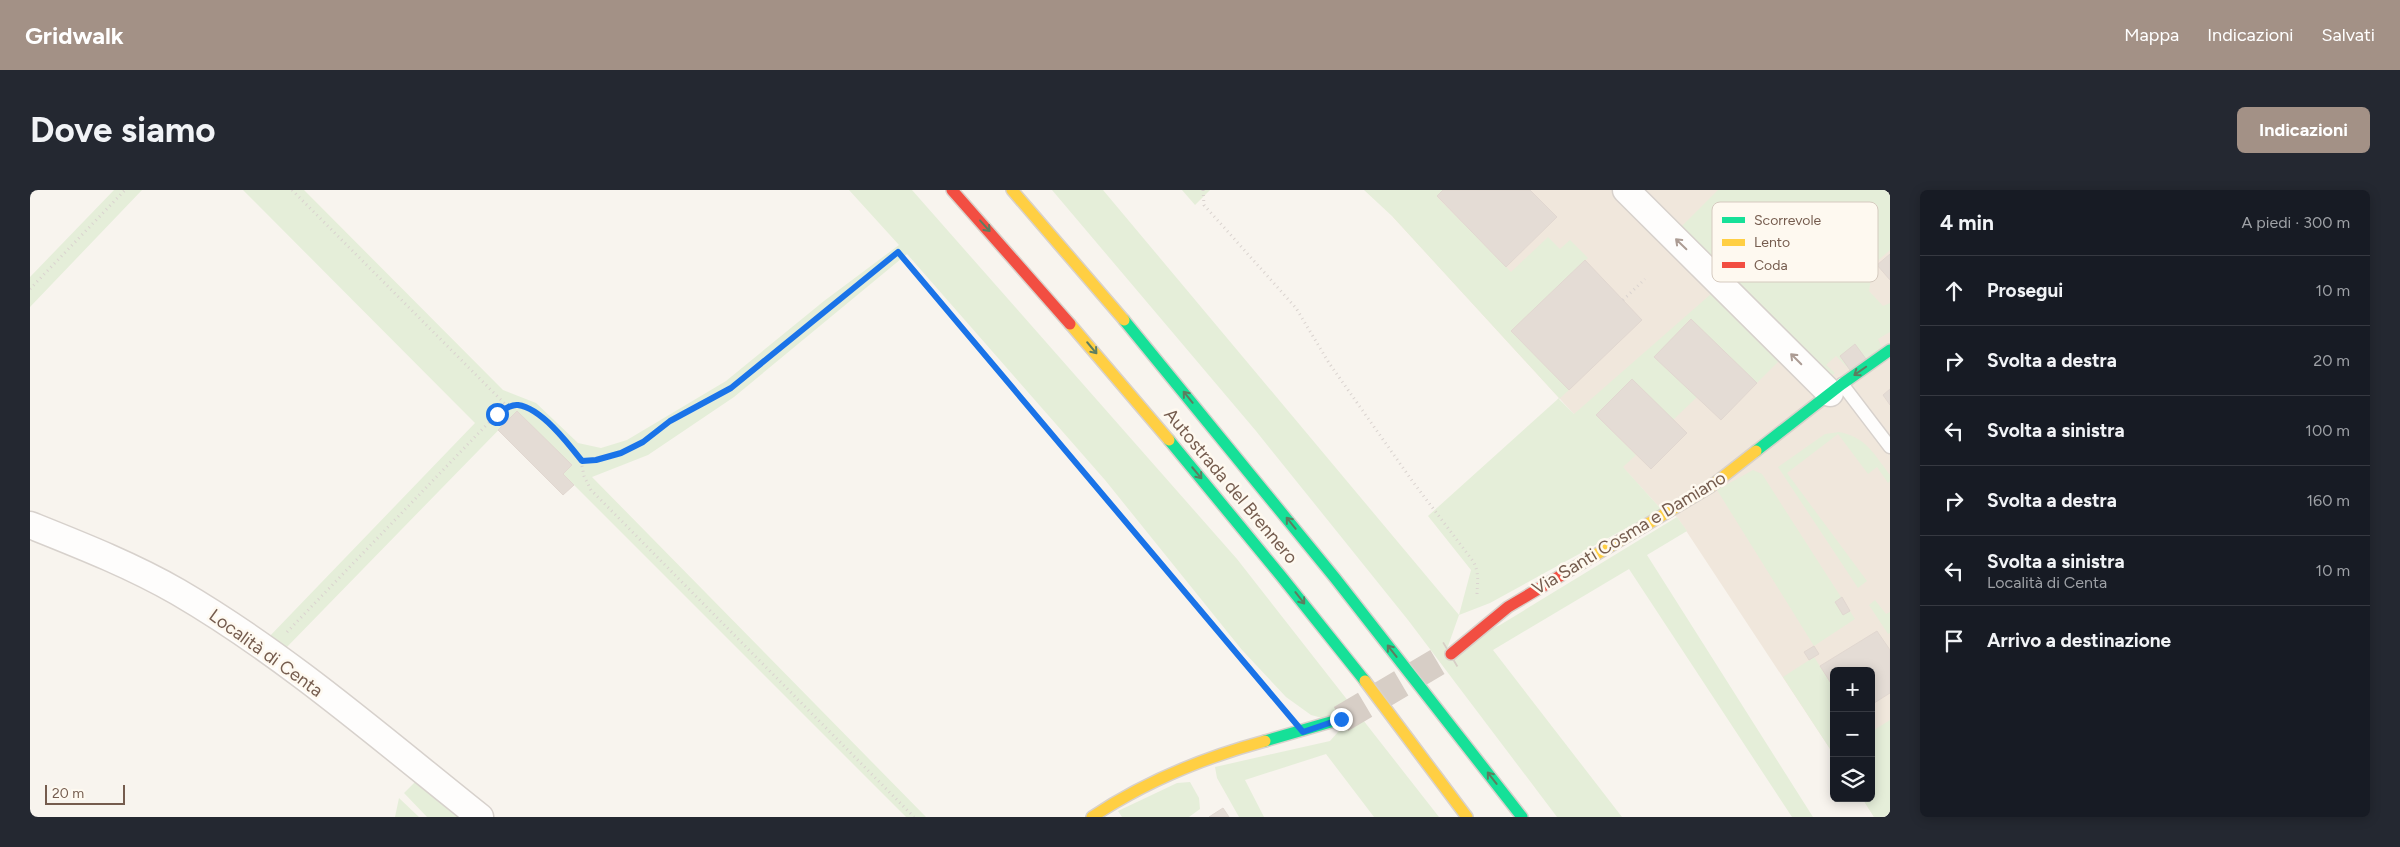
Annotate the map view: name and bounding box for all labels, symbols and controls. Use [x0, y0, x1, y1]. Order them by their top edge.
text: Gridwalk [25, 21, 124, 50]
text: Mappa [2124, 24, 2179, 46]
text: Indicazioni [2207, 24, 2293, 46]
text: Salvati [2321, 24, 2375, 46]
button: Indicazioni [2237, 107, 2370, 153]
text: Dove siamo [30, 109, 216, 151]
legend [1712, 202, 1878, 282]
text: 4 min [1940, 210, 1994, 235]
text: Scorrevole [1754, 212, 1822, 229]
text: A piedi · 300 m [2241, 213, 2350, 232]
one-way arrow [979, 220, 991, 233]
text: Lento [1754, 234, 1790, 251]
one-way arrow [1675, 238, 1687, 250]
text: Coda [1754, 257, 1788, 274]
icon: ahead [1940, 277, 1968, 305]
text: Prosegui [1987, 279, 2063, 302]
text: 10 m [2316, 281, 2350, 300]
one-way arrow [1087, 342, 1098, 355]
icon: right [1940, 347, 1968, 375]
text: Svolta a destra [1987, 349, 2117, 372]
text: 20 m [2313, 351, 2350, 370]
one-way arrow [1790, 353, 1802, 365]
one-way arrow [1853, 366, 1867, 376]
one-way arrow [1182, 391, 1193, 404]
route start [486, 403, 509, 426]
street label: Autostrada del Brennero [1160, 404, 1302, 568]
icon: left [1940, 417, 1968, 445]
text: Svolta a sinistra [1987, 419, 2125, 442]
text: 100 m [2305, 421, 2350, 440]
one-way arrow [1191, 466, 1203, 479]
street label: Via Santi Cosma e Damiano [1528, 466, 1730, 600]
icon: right [1940, 487, 1968, 515]
text: Svolta a destra [1987, 489, 2117, 512]
text: 160 m [2307, 491, 2350, 510]
one-way arrow [1285, 517, 1296, 530]
text: Svolta a sinistra [1987, 550, 2125, 573]
icon: left [1940, 557, 1968, 585]
text: 10 m [2316, 561, 2350, 580]
text: Località di Centa [1987, 573, 2107, 592]
one-way arrow [1294, 591, 1305, 604]
street label: Località di Centa [205, 604, 327, 702]
icon: arrive [1940, 627, 1968, 655]
text: Arrivo a destinazione [1987, 629, 2171, 652]
one-way arrow [1386, 644, 1397, 657]
map controls [1830, 667, 1875, 802]
button: + [1830, 667, 1875, 712]
route end [1330, 708, 1353, 731]
button: − [1830, 712, 1875, 757]
button: layers [1830, 757, 1875, 802]
one-way arrow [1487, 772, 1498, 785]
scale bar [45, 782, 125, 805]
text: 20 m [52, 785, 84, 802]

